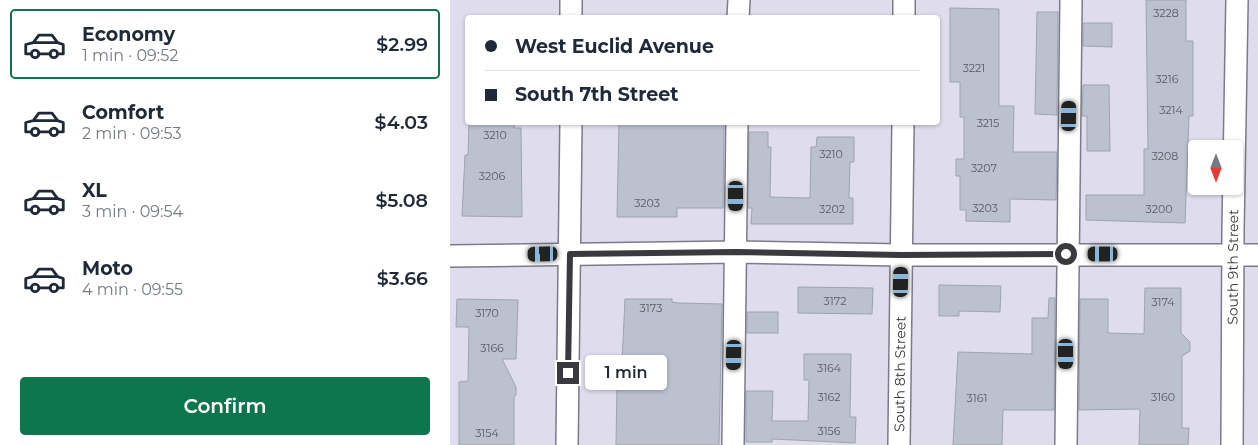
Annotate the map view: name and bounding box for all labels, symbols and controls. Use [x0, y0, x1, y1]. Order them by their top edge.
house number: 3228 [1153, 6, 1179, 20]
icon: car [22, 22, 67, 67]
text: Economy [82, 23, 175, 46]
text: $2.99 [376, 33, 428, 56]
text: West Euclid Avenue [515, 35, 714, 58]
text: 1 min · 09:52 [82, 46, 178, 65]
house number: 3221 [963, 61, 985, 75]
house number: 3216 [1155, 72, 1179, 86]
text: South 7th Street [515, 83, 678, 106]
icon: car [22, 100, 67, 145]
text: Comfort [82, 101, 164, 124]
car [1061, 101, 1076, 131]
house number: 3214 [1159, 103, 1184, 117]
text: $4.03 [375, 111, 428, 134]
house number: 3215 [977, 116, 999, 130]
text: 2 min · 09:53 [82, 124, 182, 143]
house number: 3210 [483, 128, 507, 142]
north arrow [1188, 140, 1242, 195]
map controls [1188, 140, 1243, 195]
house number: 3210 [819, 147, 843, 161]
house number: 3208 [1152, 149, 1178, 163]
house number: 3207 [971, 161, 997, 175]
house number: 3206 [479, 169, 505, 183]
icon: car [22, 178, 67, 223]
text: XL [82, 179, 107, 202]
car [728, 181, 743, 211]
text: $5.08 [375, 189, 428, 212]
house number: 3203 [634, 196, 660, 210]
house number: 3203 [972, 201, 998, 215]
text: 3 min · 09:54 [82, 202, 183, 221]
house number: 3202 [819, 202, 845, 216]
house number: 3200 [1146, 202, 1172, 216]
street label: South 9th Street [1224, 209, 1242, 325]
route start [1055, 243, 1077, 265]
car [527, 246, 558, 262]
car [1088, 247, 1118, 262]
icon: car [22, 256, 67, 301]
text: Moto [82, 257, 133, 280]
text: $3.66 [377, 267, 428, 290]
car [893, 267, 908, 297]
text: 4 min · 09:55 [82, 280, 183, 299]
house number: 3172 [824, 294, 846, 308]
house number: 3174 [1151, 295, 1175, 309]
house number: 3173 [640, 301, 662, 315]
house number: 3170 [475, 306, 499, 320]
street label: South 8th Street [890, 316, 910, 432]
car [1058, 339, 1073, 369]
car [726, 340, 741, 370]
house number: 3166 [480, 341, 504, 355]
callout: 1 min [586, 356, 668, 390]
house number: 3164 [817, 361, 842, 375]
route end [557, 362, 579, 384]
text: 1 min [605, 363, 647, 382]
button: Confirm [20, 377, 430, 435]
house number: 3162 [817, 390, 841, 404]
house number: 3160 [1151, 390, 1175, 404]
house number: 3161 [967, 391, 987, 405]
house number: 3156 [817, 424, 841, 438]
house number: 3154 [475, 426, 500, 440]

